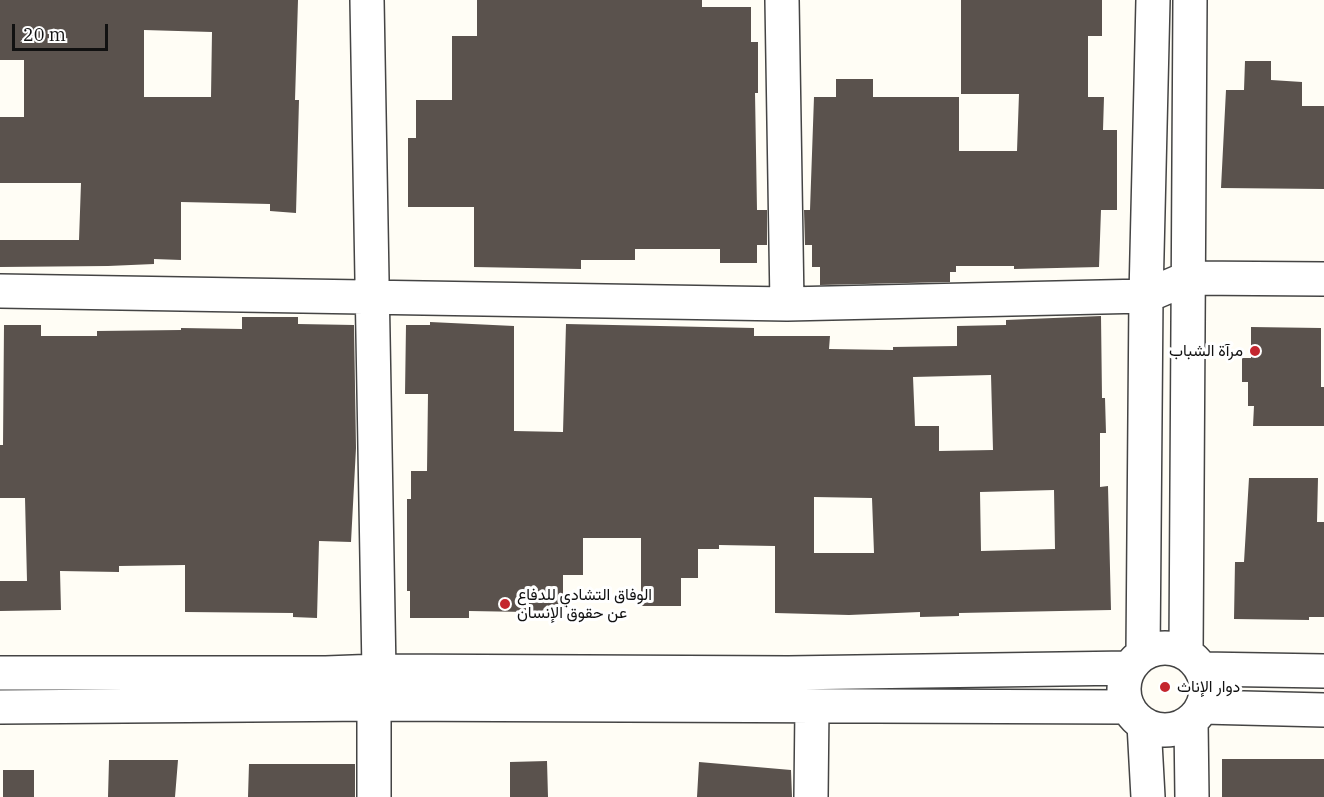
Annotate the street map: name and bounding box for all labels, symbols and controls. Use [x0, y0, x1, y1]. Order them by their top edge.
scale bar [15, 12, 111, 50]
text: 20 m [23, 23, 66, 46]
place label: مرآة الشباب [1169, 341, 1243, 361]
marker: مرآة الشباب [1248, 344, 1262, 358]
place label: الوفاق التشادي للدفاع عن حقوق الإنسان [517, 585, 652, 623]
marker: الوفاق التشادي للدفاع عن حقوق الإنسان [498, 597, 512, 611]
place label: دوار الإناث [1177, 677, 1240, 697]
marker: دوار الإناث [1158, 680, 1172, 694]

